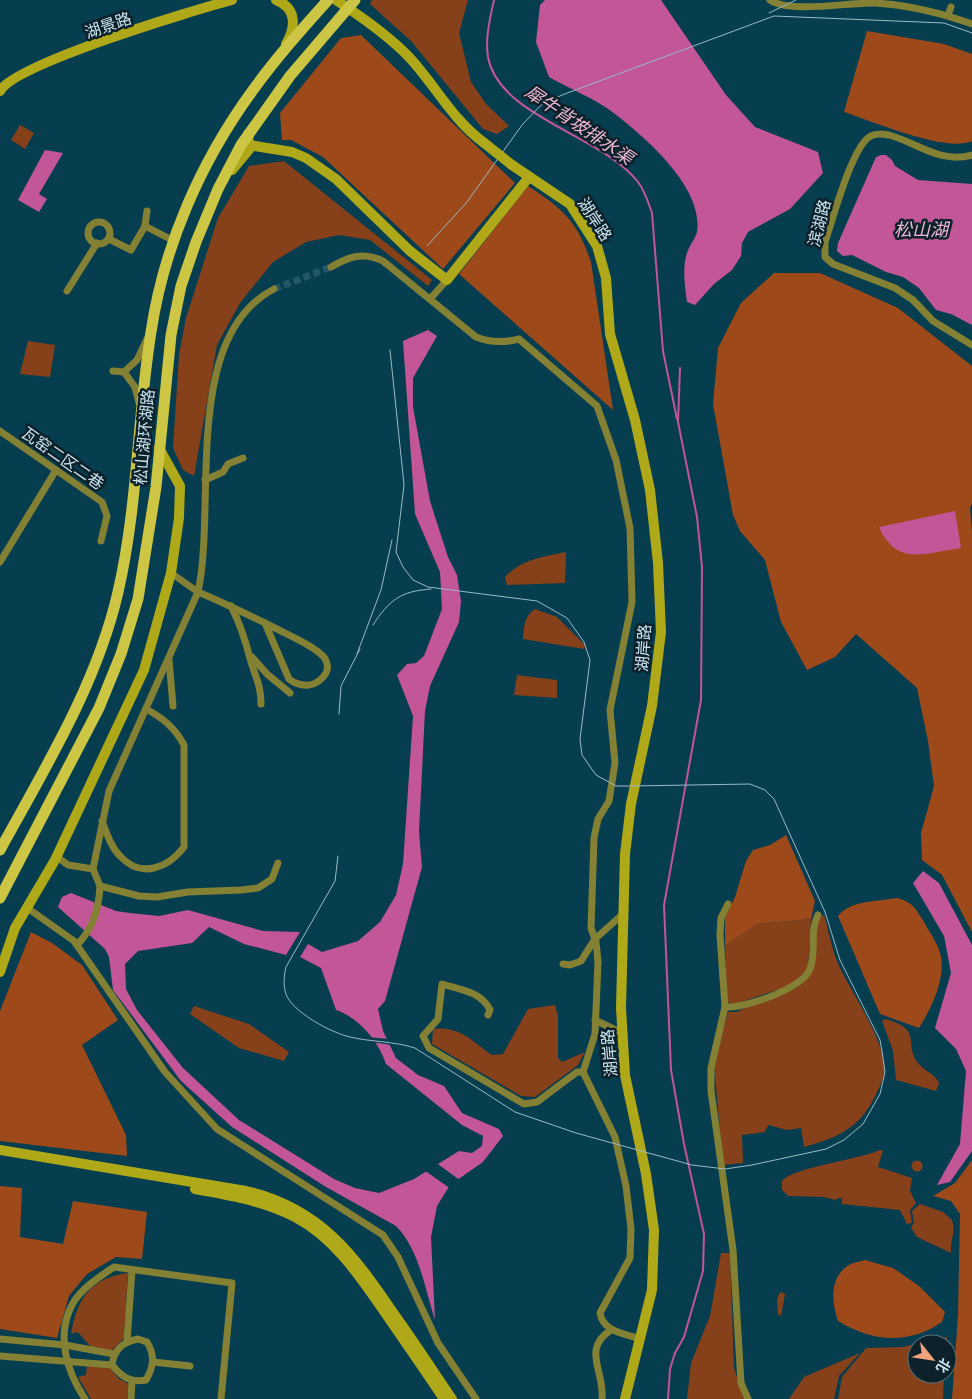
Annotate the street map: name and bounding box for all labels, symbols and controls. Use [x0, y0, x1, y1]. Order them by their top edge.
street label: 湖景路 [82, 7, 134, 43]
water label: 犀牛背坡排水渠 [521, 79, 641, 171]
street label: 湖岸路 [573, 193, 617, 245]
street label: 滨湖路 [803, 197, 835, 249]
water label: 松山湖 [894, 217, 951, 241]
street label: 松山湖环湖路 [129, 388, 159, 486]
street label: 瓦窑二区二巷 [17, 421, 109, 495]
street label: 湖岸路 [630, 623, 656, 673]
street label: 湖岸路 [596, 1028, 622, 1078]
north arrow [907, 1334, 957, 1384]
text: 北 [932, 1355, 955, 1377]

